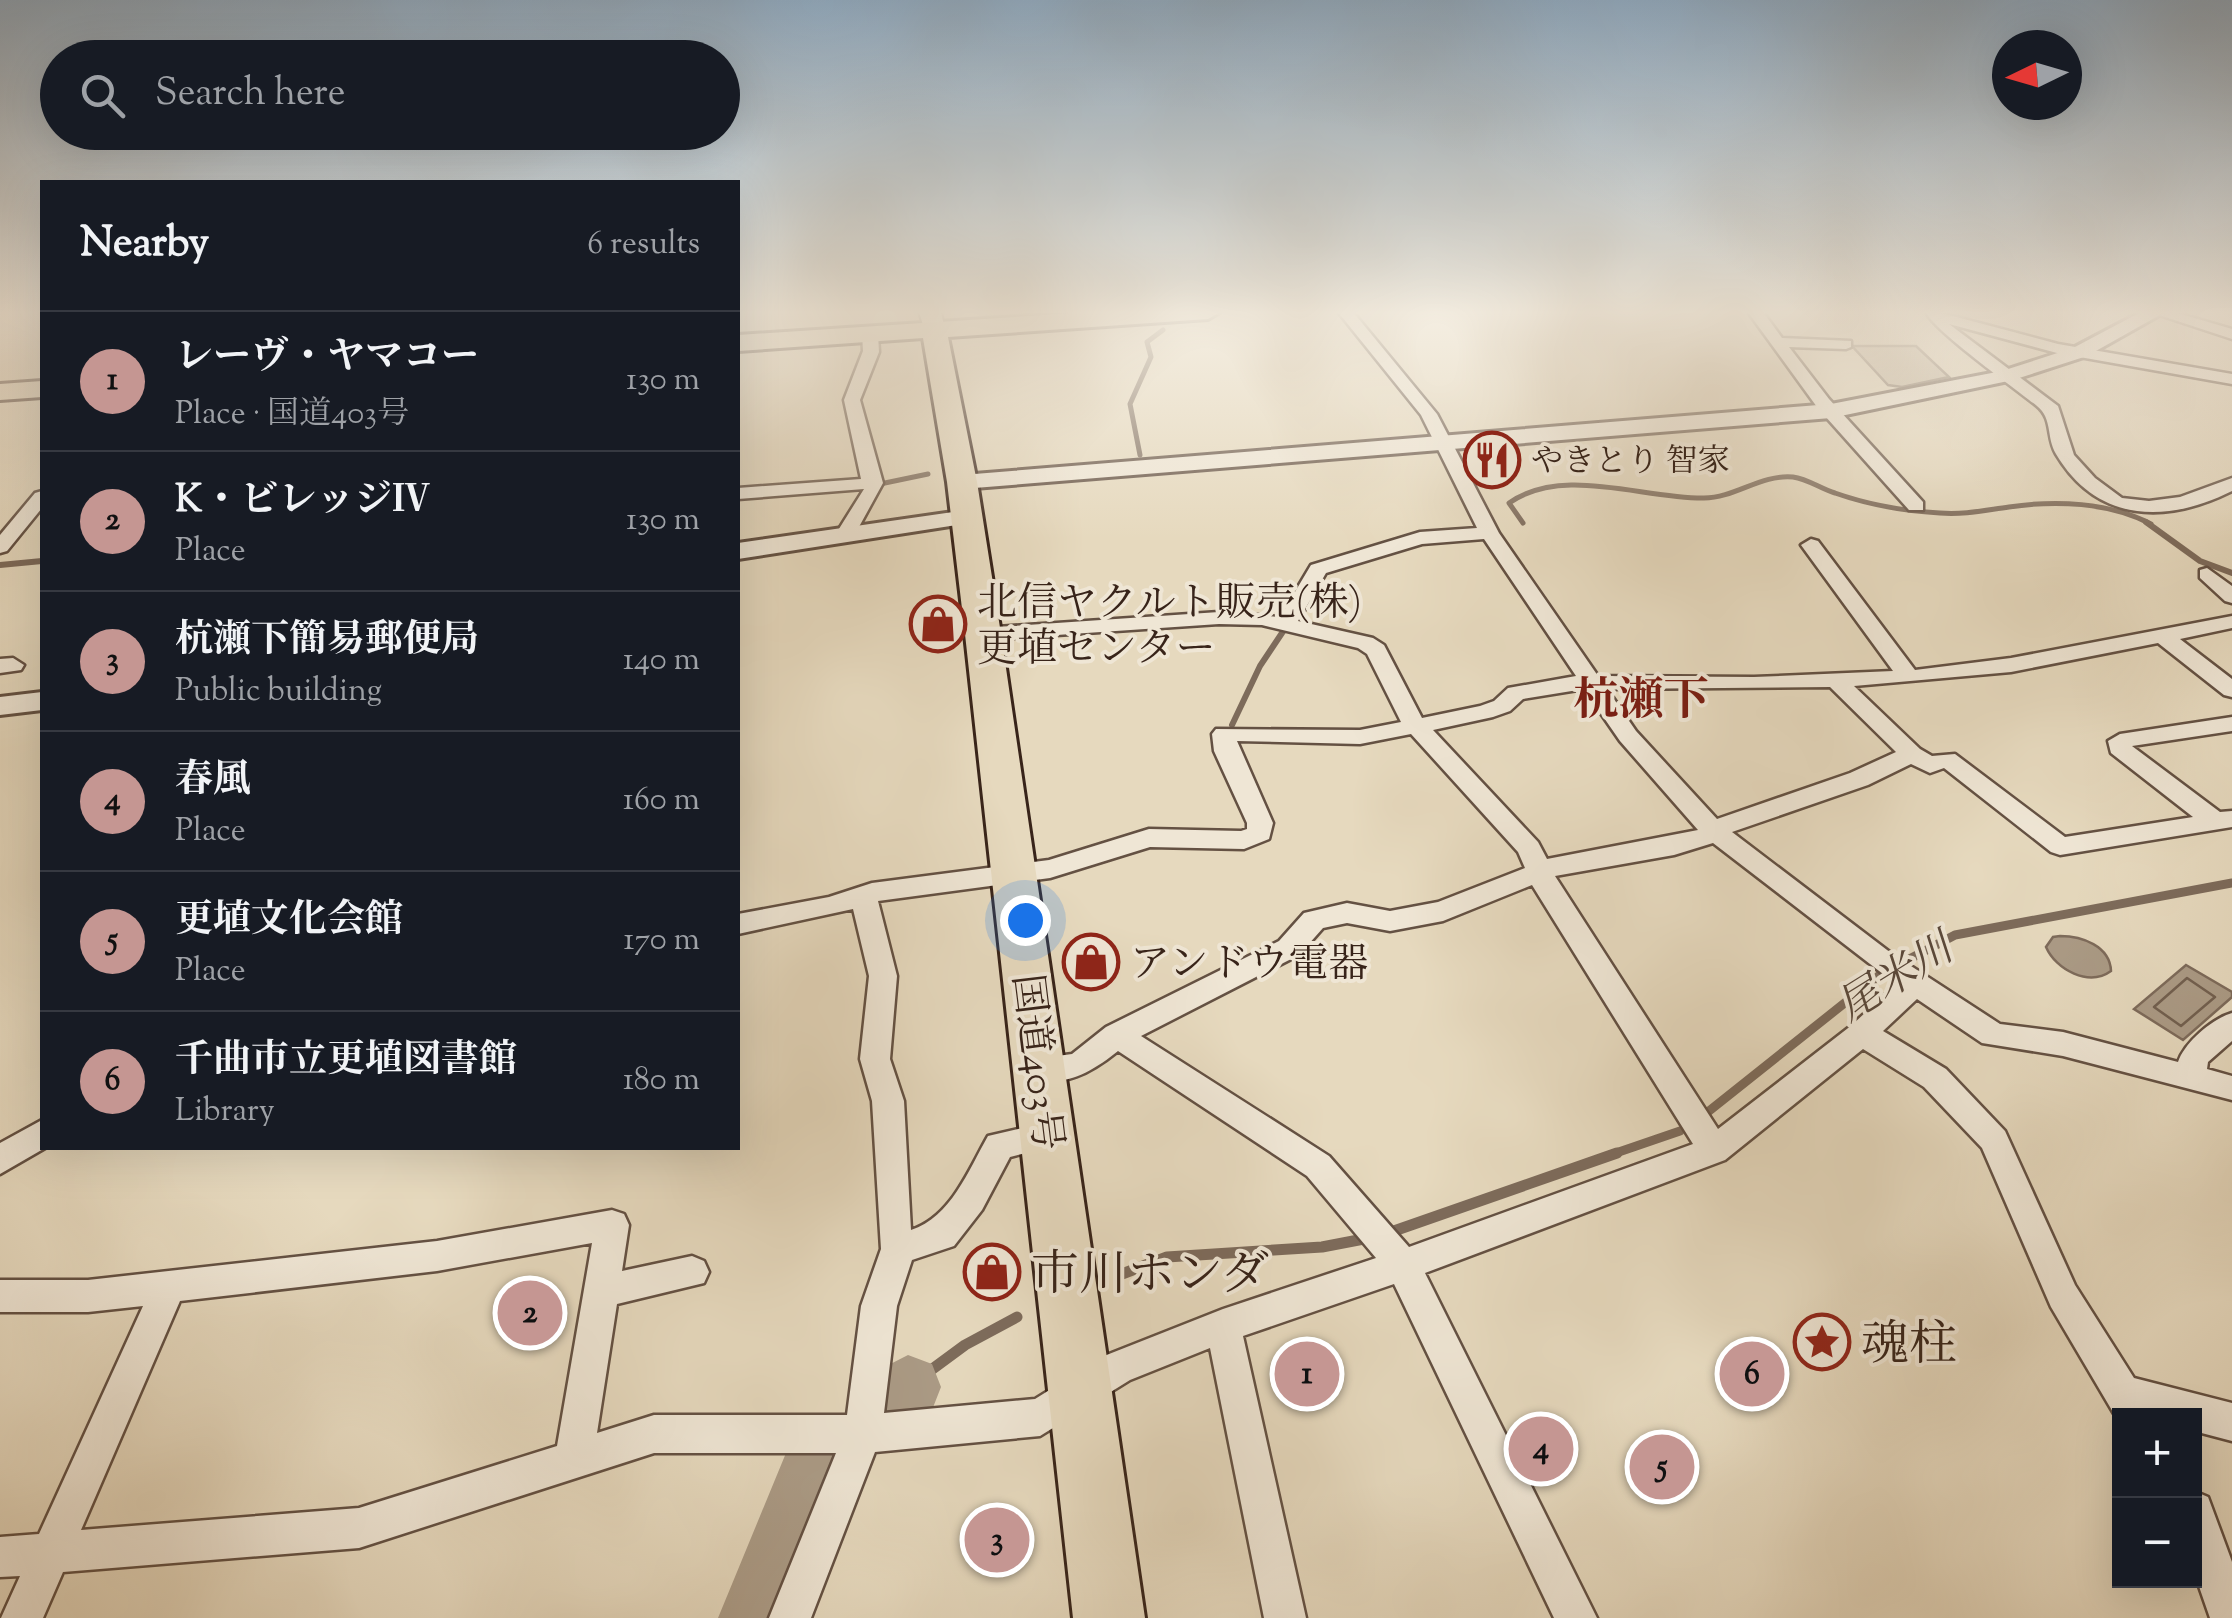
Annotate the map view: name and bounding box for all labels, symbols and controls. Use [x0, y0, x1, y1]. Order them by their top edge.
north arrow [1992, 30, 2082, 120]
search box [40, 40, 740, 150]
icon: search [75, 68, 130, 123]
text: Search here [155, 68, 346, 122]
text: Nearby [80, 215, 209, 275]
text: 6 results [587, 222, 700, 268]
text: レーヴ・ヤマコー [175, 332, 479, 386]
text: 1 [107, 358, 118, 404]
text: 130 m [626, 358, 700, 404]
text: Place · 国道403号 [175, 392, 409, 438]
restaurant icon: やきとり 智家 [1462, 430, 1522, 490]
place label: やきとり 智家 [1531, 440, 1730, 486]
text: K・ビレッジⅣ [175, 475, 430, 529]
text: 2 [105, 498, 120, 544]
text: 130 m [626, 498, 700, 544]
text: Place [175, 529, 246, 575]
place label: 北信ヤクルト販売(株) 更埴センター [977, 577, 1362, 680]
shop icon: 北信ヤクルト販売(株) 更埴センター [908, 594, 968, 654]
text: 杭瀬下簡易郵便局 [175, 615, 479, 669]
text: 3 [106, 638, 119, 684]
text: 140 m [623, 638, 700, 684]
text: Public building [175, 669, 382, 715]
district label: 杭瀬下 [1573, 671, 1709, 736]
text: 春風 [175, 755, 251, 809]
text: 4 [104, 778, 121, 824]
text: 160 m [623, 778, 700, 824]
text: Place [175, 809, 246, 855]
text: 更埴文化会館 [175, 895, 403, 949]
your location [1000, 895, 1051, 946]
text: 5 [107, 918, 118, 964]
text: 170 m [623, 918, 700, 964]
water label: 尾米川 [1827, 919, 1969, 1039]
shop icon: アンドウ電器 [1061, 932, 1121, 992]
place label: アンドウ電器 [1130, 938, 1368, 995]
text: Place [175, 949, 246, 995]
street label: 国道403号 [995, 971, 1074, 1154]
text: 千曲市立更埴図書館 [175, 1035, 517, 1089]
text: 6 [105, 1058, 120, 1104]
text: 180 m [623, 1058, 700, 1104]
text: Library [175, 1089, 275, 1135]
shop icon: 市川ホンダ [962, 1242, 1022, 1302]
place label: 市川ホンダ [1031, 1243, 1269, 1312]
pin: 2 [498, 1276, 562, 1350]
place icon: 魂柱 [1792, 1312, 1852, 1372]
place label: 魂柱 [1861, 1313, 1957, 1382]
pin: 1 [1274, 1336, 1340, 1412]
pin: 6 [1720, 1336, 1784, 1412]
map controls [2112, 1408, 2202, 1588]
button: + [2112, 1408, 2202, 1498]
pin: 4 [1508, 1412, 1574, 1486]
pin: 5 [1630, 1430, 1694, 1504]
button: − [2112, 1498, 2202, 1588]
pin: 3 [964, 1502, 1030, 1578]

